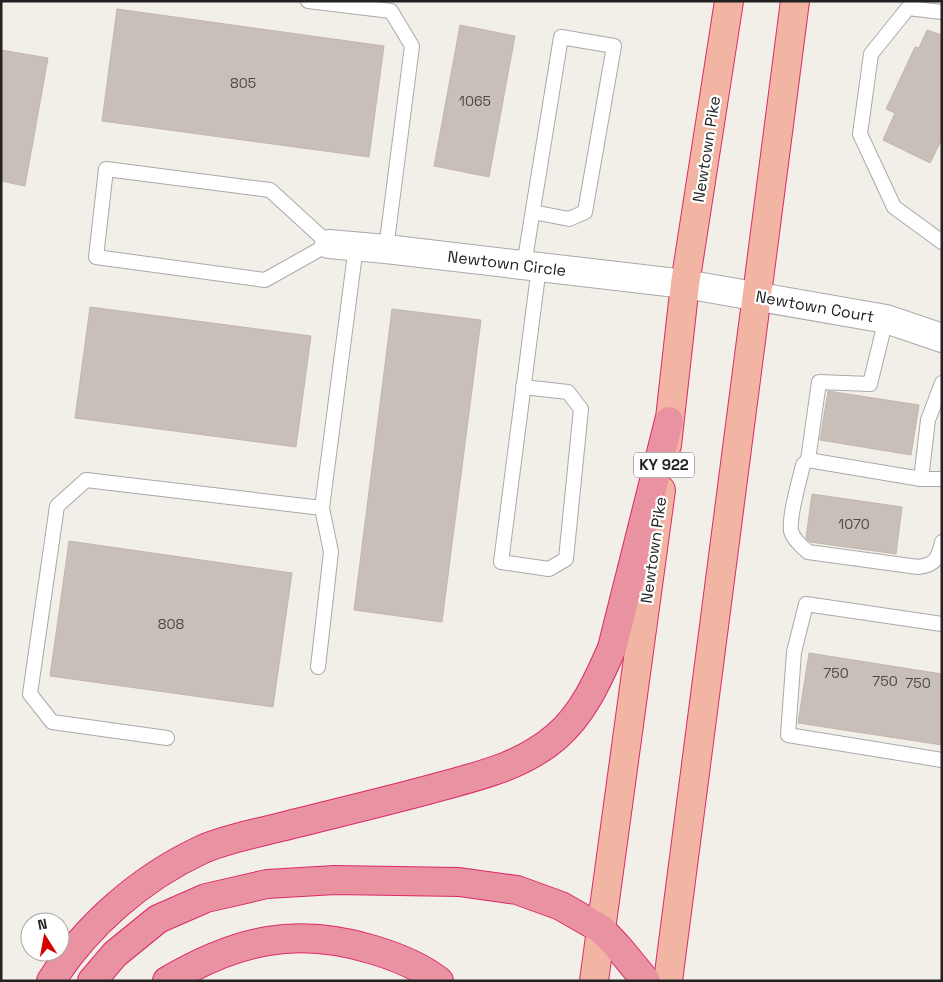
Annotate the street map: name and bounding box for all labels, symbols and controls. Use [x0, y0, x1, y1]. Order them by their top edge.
house number: 805 [230, 74, 256, 92]
house number: 1065 [459, 92, 491, 110]
street label: Newtown Pike [688, 94, 725, 204]
street label: Newtown Circle [447, 246, 567, 281]
street label: Newtown Court [754, 286, 876, 327]
road number: KY 922 [634, 452, 694, 478]
street label: Newtown Pike [636, 495, 671, 605]
house number: 1070 [838, 515, 870, 533]
house number: 808 [158, 615, 184, 633]
house number: 750 [823, 664, 849, 682]
house number: 750 [872, 672, 898, 690]
house number: 750 [905, 674, 931, 692]
north arrow [20, 912, 70, 962]
text: N [36, 915, 49, 934]

